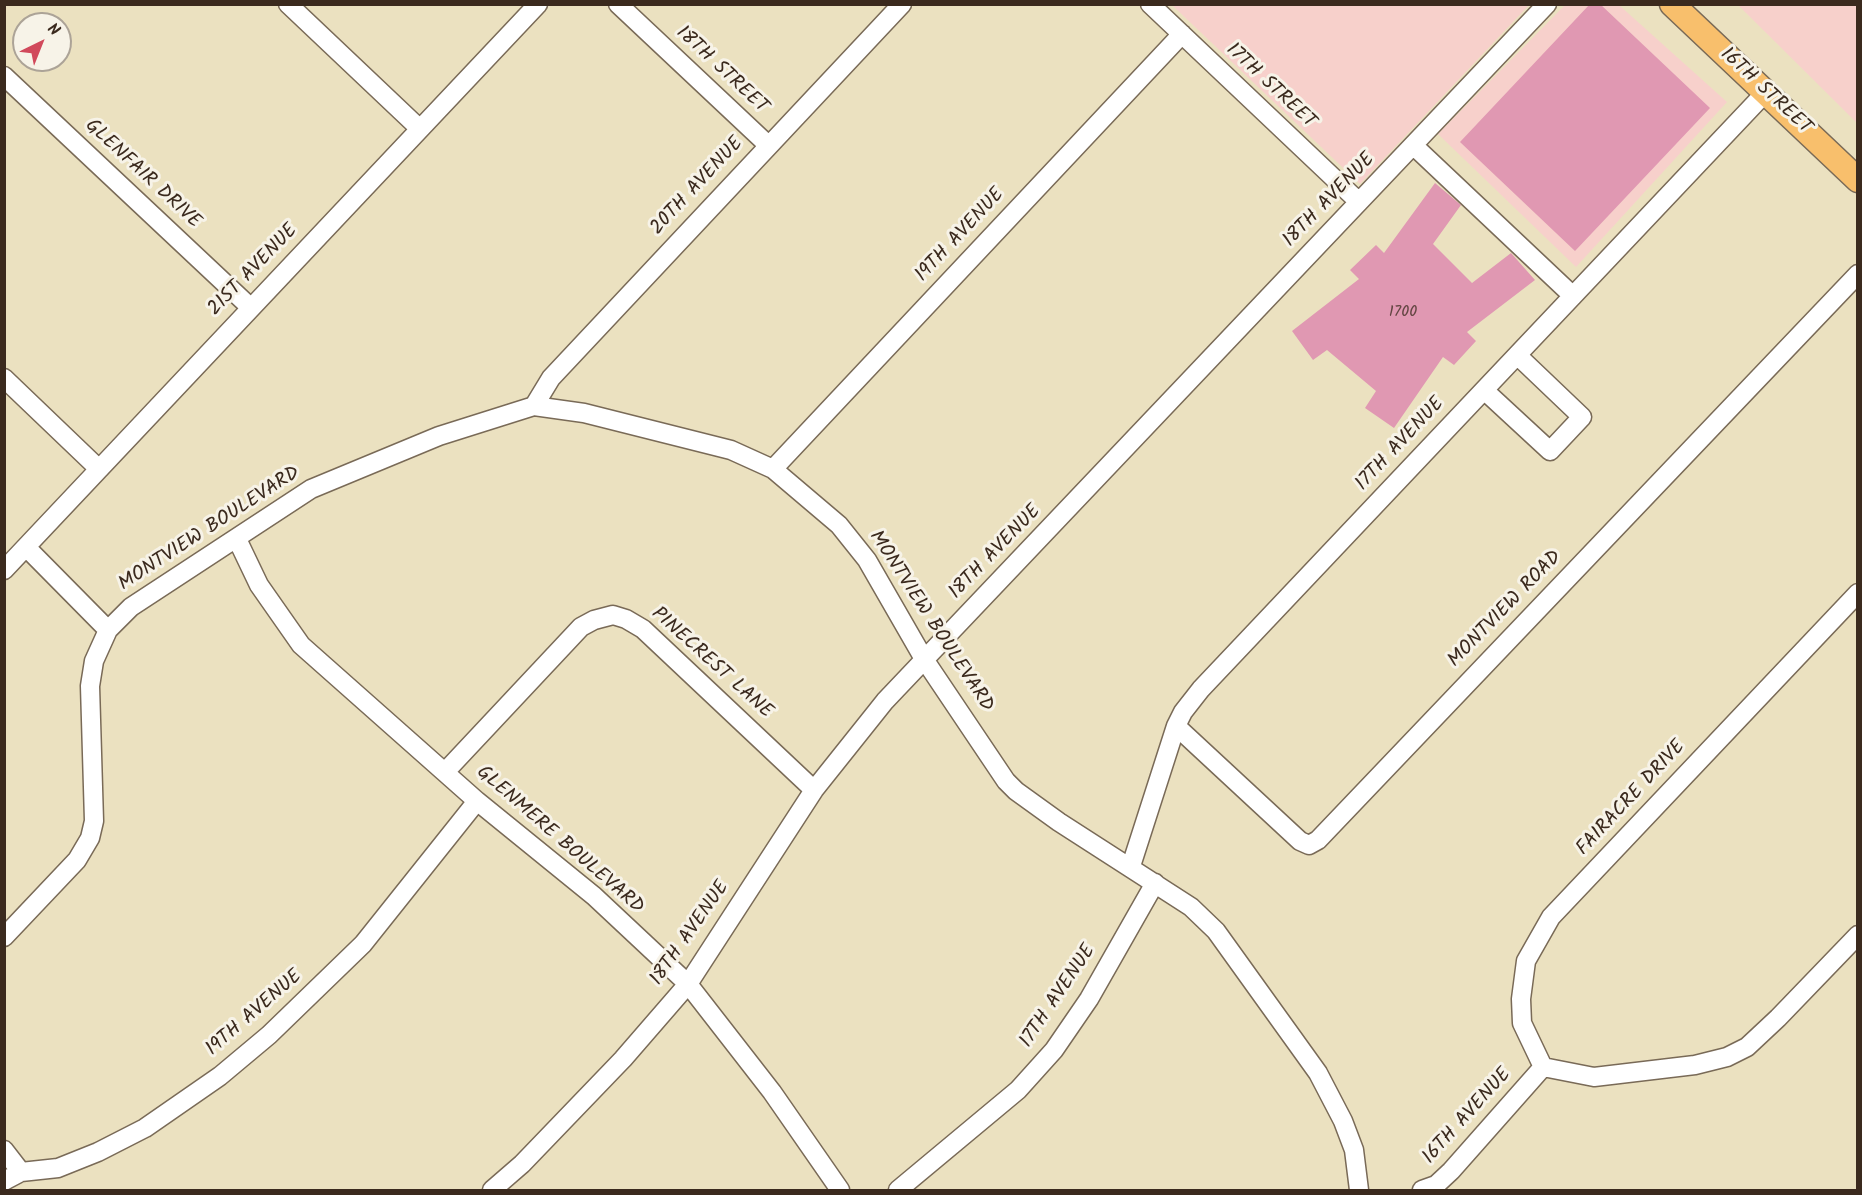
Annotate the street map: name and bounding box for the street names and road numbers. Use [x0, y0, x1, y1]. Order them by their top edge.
street label: 18TH STREET [670, 22, 772, 120]
street label: 17TH STREET [1220, 39, 1320, 135]
street label: 16TH STREET [1714, 43, 1816, 141]
street label: GLENFAIR DRIVE [79, 115, 205, 235]
street label: 20TH AVENUE [646, 133, 750, 241]
street label: 18TH AVENUE [1279, 149, 1381, 253]
street label: 19TH AVENUE [911, 184, 1011, 288]
street label: 21ST AVENUE [204, 220, 304, 322]
street label: 17TH AVENUE [1352, 393, 1450, 497]
street label: MONTVIEW BOULEVARD [115, 462, 305, 598]
street label: 18TH AVENUE [945, 501, 1047, 605]
street label: MONTVIEW BOULEVARD [862, 527, 998, 717]
street label: MONTVIEW ROAD [1444, 546, 1568, 674]
street label: PINECREST LANE [645, 603, 777, 725]
street label: FAIRACRE DRIVE [1572, 736, 1692, 862]
street label: GLENMERE BOULEVARD [470, 762, 648, 920]
street label: 18TH AVENUE [646, 877, 736, 991]
street label: 17TH AVENUE [1016, 941, 1102, 1053]
street label: 19TH AVENUE [202, 966, 308, 1062]
street label: 16TH AVENUE [1419, 1064, 1517, 1170]

